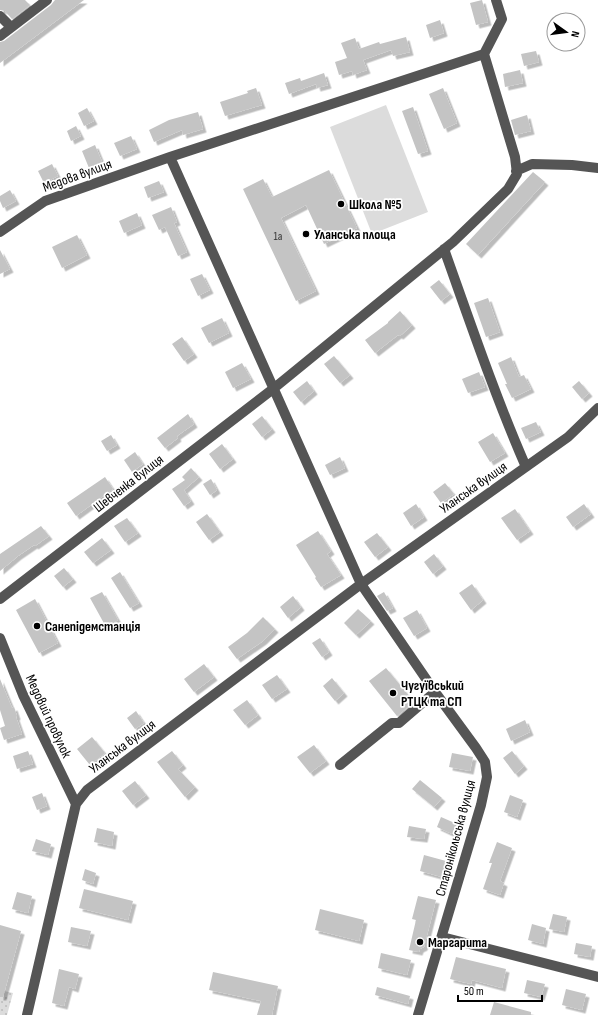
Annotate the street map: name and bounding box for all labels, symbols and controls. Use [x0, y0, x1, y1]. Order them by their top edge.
north arrow [546, 12, 586, 52]
text: N [568, 30, 582, 39]
street label: Медова вулиця [40, 155, 114, 196]
place label: Школа №5 [349, 196, 402, 213]
marker: Школа №5 [336, 199, 346, 209]
place label: Уланська площа [314, 226, 396, 243]
house number: 1а [274, 229, 283, 244]
marker: Уланська площа [301, 229, 311, 239]
street label: Шевченка вулиця [90, 451, 167, 516]
street label: Уланська вулиця [436, 458, 510, 517]
place label: Санепідемстанція [45, 618, 140, 635]
marker: Санепідемстанція [32, 621, 42, 631]
street label: Медовий провулок [22, 672, 76, 761]
place label: Чугуївський РТЦК та СП [401, 677, 464, 710]
marker: Чугуївський РТЦК та СП [388, 688, 398, 698]
street label: Уланська вулиця [86, 716, 159, 777]
street label: Старонікольська вулиця [432, 778, 479, 898]
place label: Маргарита [428, 934, 487, 951]
marker: Маргарита [415, 937, 425, 947]
scale bar [458, 977, 542, 1003]
text: 50 m [464, 984, 484, 999]

